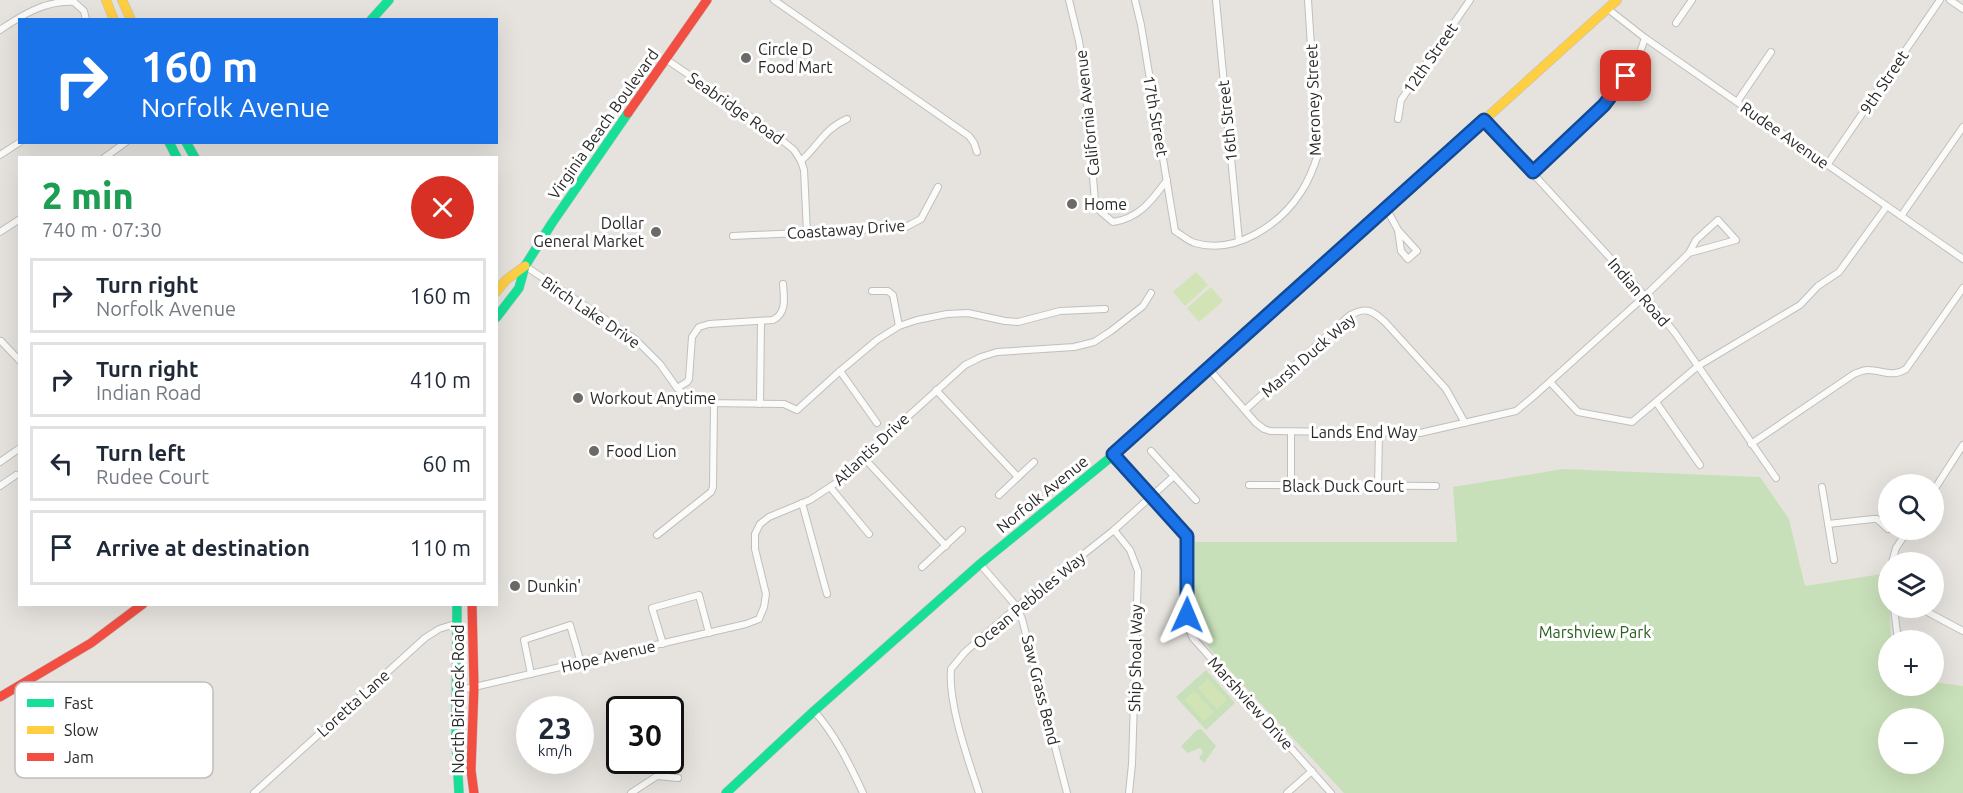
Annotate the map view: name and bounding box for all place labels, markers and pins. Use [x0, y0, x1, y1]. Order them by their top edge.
place label: Circle D Food Mart [758, 40, 833, 76]
pin [1600, 50, 1651, 101]
marker: Circle D Food Mart [739, 51, 753, 65]
place label: Home [1084, 195, 1127, 213]
marker: Home [1065, 197, 1079, 211]
place label: Dollar General Market [533, 214, 645, 250]
marker: Dollar General Market [649, 225, 663, 239]
place label: Workout Anytime [590, 389, 716, 407]
marker: Workout Anytime [571, 391, 585, 405]
place label: Food Lion [606, 442, 677, 460]
marker: Food Lion [587, 444, 601, 458]
place label: Dunkin' [527, 577, 581, 595]
marker: Dunkin' [508, 579, 522, 593]

